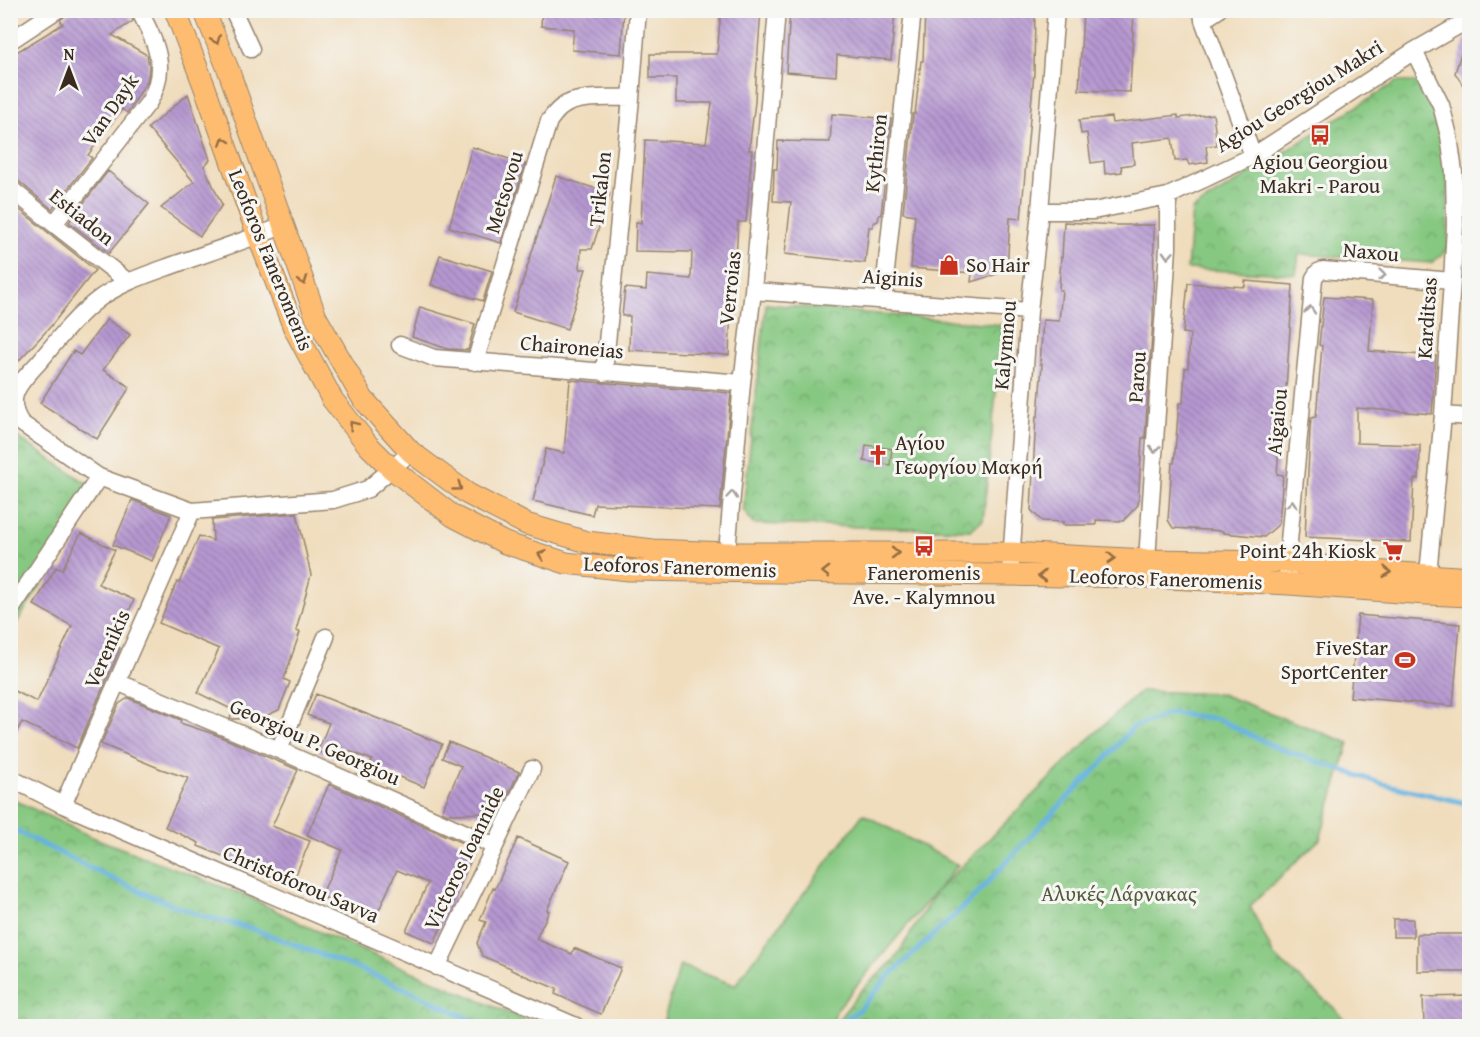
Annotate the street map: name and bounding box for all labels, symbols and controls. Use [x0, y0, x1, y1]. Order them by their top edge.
street label: Agiou Georgiou Makri [1209, 31, 1389, 160]
one-way arrow [209, 34, 221, 45]
north arrow [39, 39, 99, 99]
text: N [64, 42, 75, 66]
street label: Van Dayk [73, 67, 146, 152]
street label: Kythiron [856, 112, 895, 194]
bus stop icon: Agiou Georgiou Makri - Parou [1308, 123, 1332, 147]
one-way arrow [219, 136, 232, 147]
street label: Metsovou [476, 146, 531, 237]
place label: Agiou Georgiou Makri - Parou [1252, 146, 1389, 201]
street label: Trikalon [580, 150, 619, 228]
street label: Leoforos Faneromenis [221, 164, 322, 355]
street label: Estiadon [43, 181, 122, 253]
street label: Naxou [1342, 234, 1401, 269]
street label: Verroias [710, 249, 749, 326]
place label: So Hair [966, 249, 1030, 280]
one-way arrow [1161, 250, 1174, 259]
shop icon: So Hair [937, 253, 961, 277]
street label: Aiginis [862, 260, 925, 295]
one-way arrow [1377, 268, 1386, 281]
one-way arrow [296, 276, 309, 286]
street label: Karditsas [1408, 276, 1445, 360]
street label: Kalymnou [985, 298, 1024, 391]
one-way arrow [1303, 305, 1316, 314]
street label: Chaironeias [519, 327, 625, 366]
street label: Parou [1119, 350, 1154, 404]
street label: Aigaiou [1258, 387, 1295, 457]
one-way arrow [350, 421, 361, 432]
place label: Αγίου Γεωργίου Μακρή [895, 427, 1043, 482]
church icon: Αγίου Γεωργίου Μακρή [866, 443, 890, 467]
one-way arrow [1148, 445, 1161, 454]
one-way arrow [452, 480, 463, 491]
one-way arrow [725, 490, 738, 499]
one-way arrow [1285, 499, 1298, 508]
bus stop icon: Faneromenis Ave. - Kalymnou [912, 534, 936, 558]
place label: Point 24h Kiosk [1240, 535, 1376, 566]
supermarket icon: Point 24h Kiosk [1381, 539, 1405, 563]
one-way arrow [891, 547, 900, 559]
street label: Leoforos Faneromenis [583, 548, 777, 585]
one-way arrow [537, 550, 548, 562]
one-way arrow [1106, 552, 1115, 565]
place label: Faneromenis Ave. - Kalymnou [853, 557, 996, 612]
street label: Leoforos Faneromenis [1069, 560, 1263, 597]
one-way arrow [1382, 565, 1391, 578]
one-way arrow [821, 566, 830, 578]
one-way arrow [1037, 570, 1046, 582]
street label: Verenikis [75, 605, 138, 693]
place label: FiveStar SportCenter [1281, 632, 1388, 687]
sports icon: FiveStar SportCenter [1393, 648, 1417, 672]
street label: Georgiou P. Georgiou [225, 690, 406, 793]
street label: Victoros Ioannide [415, 780, 512, 935]
street label: Christoforou Savva [218, 837, 384, 930]
park label: Αλυκές Λάρνακας [1041, 878, 1197, 909]

